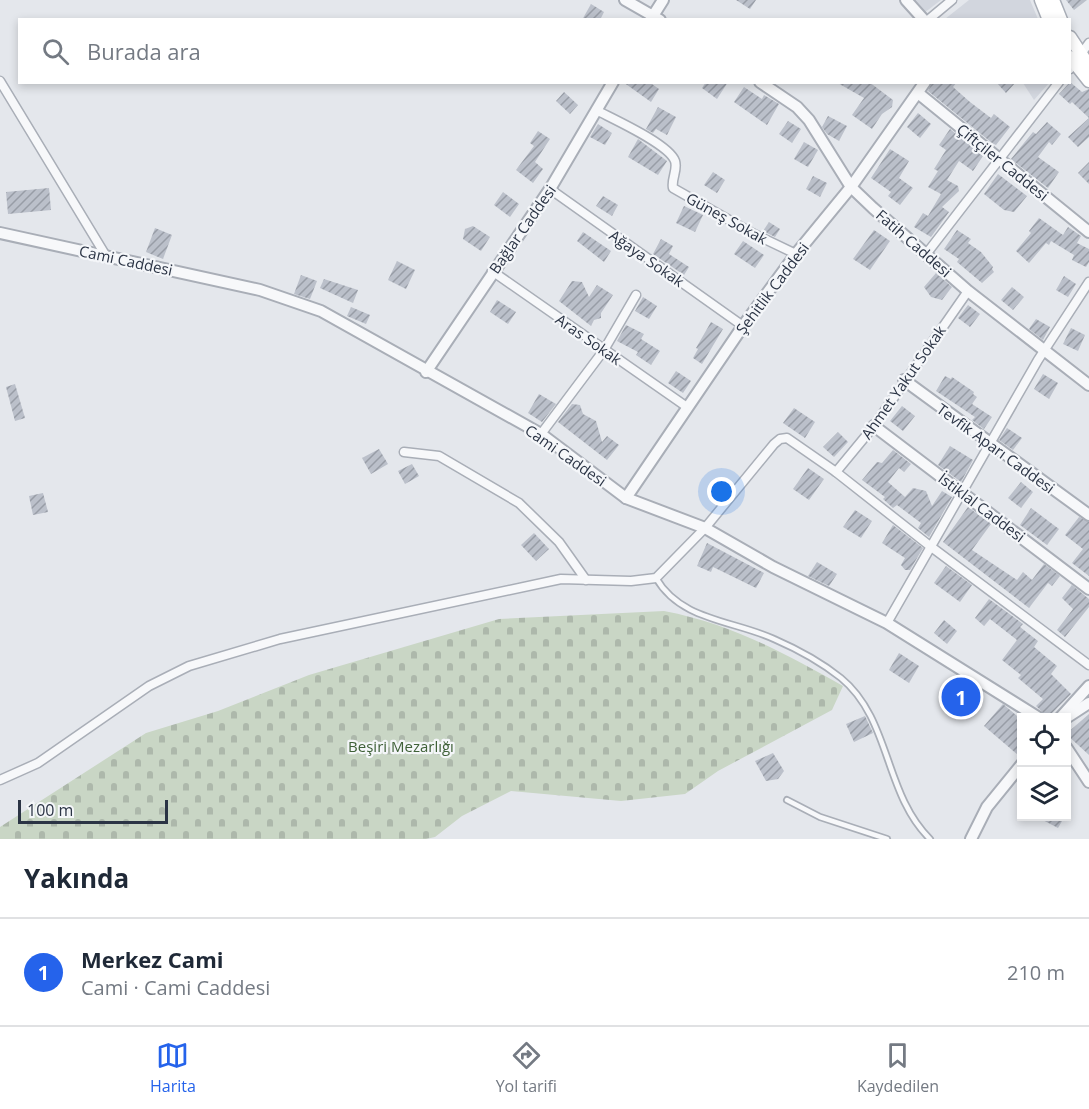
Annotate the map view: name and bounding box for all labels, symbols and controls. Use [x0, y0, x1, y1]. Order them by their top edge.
search box [18, 18, 1071, 84]
icon: search [39, 35, 72, 68]
text: Burada ara [87, 36, 201, 66]
street label: Çiftçiler Caddesi [953, 119, 1053, 205]
street label: Bağlar Caddesi [484, 181, 560, 277]
street label: Güneş Sokak [683, 187, 771, 249]
street label: Fatih Caddesi [872, 205, 956, 281]
street label: Ağaya Sokak [606, 225, 688, 291]
street label: Şehitlik Caddesi [731, 238, 813, 338]
street label: Cami Caddesi [78, 240, 174, 280]
street label: Aras Sokak [552, 309, 626, 369]
street label: Ahmet Yakut Sokak [856, 321, 950, 443]
street label: Tevfik Aparı Caddesi [933, 398, 1059, 498]
street label: Cami Caddesi [521, 420, 611, 490]
street label: İstiklal Caddesi [935, 468, 1029, 546]
your location [707, 477, 736, 506]
pin: 1 [942, 674, 980, 720]
map controls [1017, 713, 1071, 821]
button: locate [1017, 713, 1071, 767]
park label: Beşiri Mezarlığı [348, 736, 454, 756]
button: layers [1017, 767, 1071, 821]
scale bar [18, 797, 168, 824]
text: 100 m [27, 799, 73, 821]
text: Yakında [24, 860, 129, 896]
text: Merkez Cami [81, 944, 223, 974]
text: 1 [38, 959, 49, 986]
text: 210 m [1007, 959, 1065, 986]
text: Cami · Cami Caddesi [81, 974, 270, 1001]
tab: Harita [150, 1039, 196, 1097]
tab: Yol tarifi [496, 1039, 557, 1097]
tab: Kaydedilen [857, 1039, 939, 1097]

